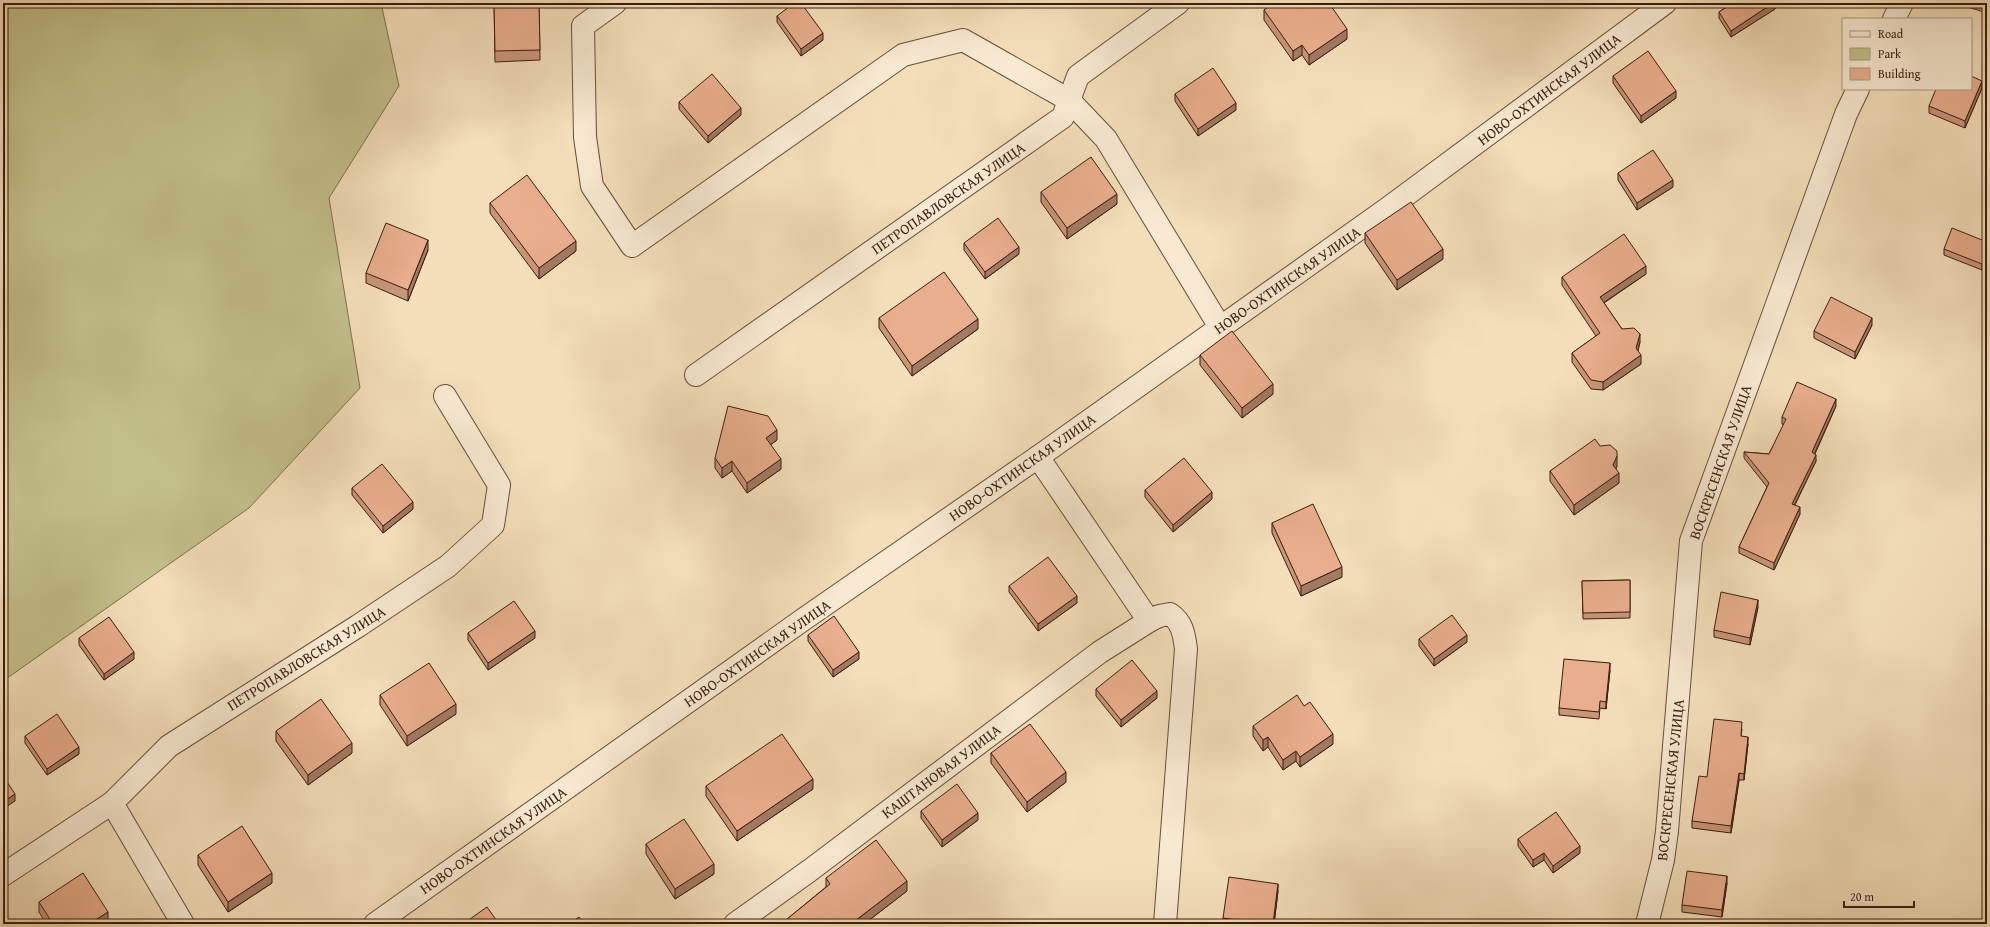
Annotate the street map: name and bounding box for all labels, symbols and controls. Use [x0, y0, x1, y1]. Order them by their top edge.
legend [1842, 18, 1972, 90]
text: Road [1878, 25, 1904, 42]
street label: НОВО-ОХТИНСКАЯ УЛИЦА [1473, 28, 1625, 150]
text: Park [1878, 45, 1902, 62]
text: Building [1878, 65, 1921, 82]
street label: ПЕТРОПАВЛОВСКАЯ УЛИЦА [867, 137, 1029, 259]
street label: НОВО-ОХТИНСКАЯ УЛИЦА [1209, 221, 1365, 339]
street label: ВОСКРЕСЕНСКАЯ УЛИЦА [1684, 382, 1756, 542]
street label: НОВО-ОХТИНСКАЯ УЛИЦА [944, 408, 1100, 526]
street label: НОВО-ОХТИНСКАЯ УЛИЦА [679, 594, 835, 712]
street label: ПЕТРОПАВЛОВСКАЯ УЛИЦА [223, 601, 389, 715]
street label: ВОСКРЕСЕНСКАЯ УЛИЦА [1651, 698, 1689, 862]
street label: КАШТАНОВАЯ УЛИЦА [877, 719, 1005, 823]
street label: НОВО-ОХТИНСКАЯ УЛИЦА [415, 781, 571, 899]
scale bar [1844, 883, 1914, 909]
text: 20 m [1850, 888, 1874, 905]

